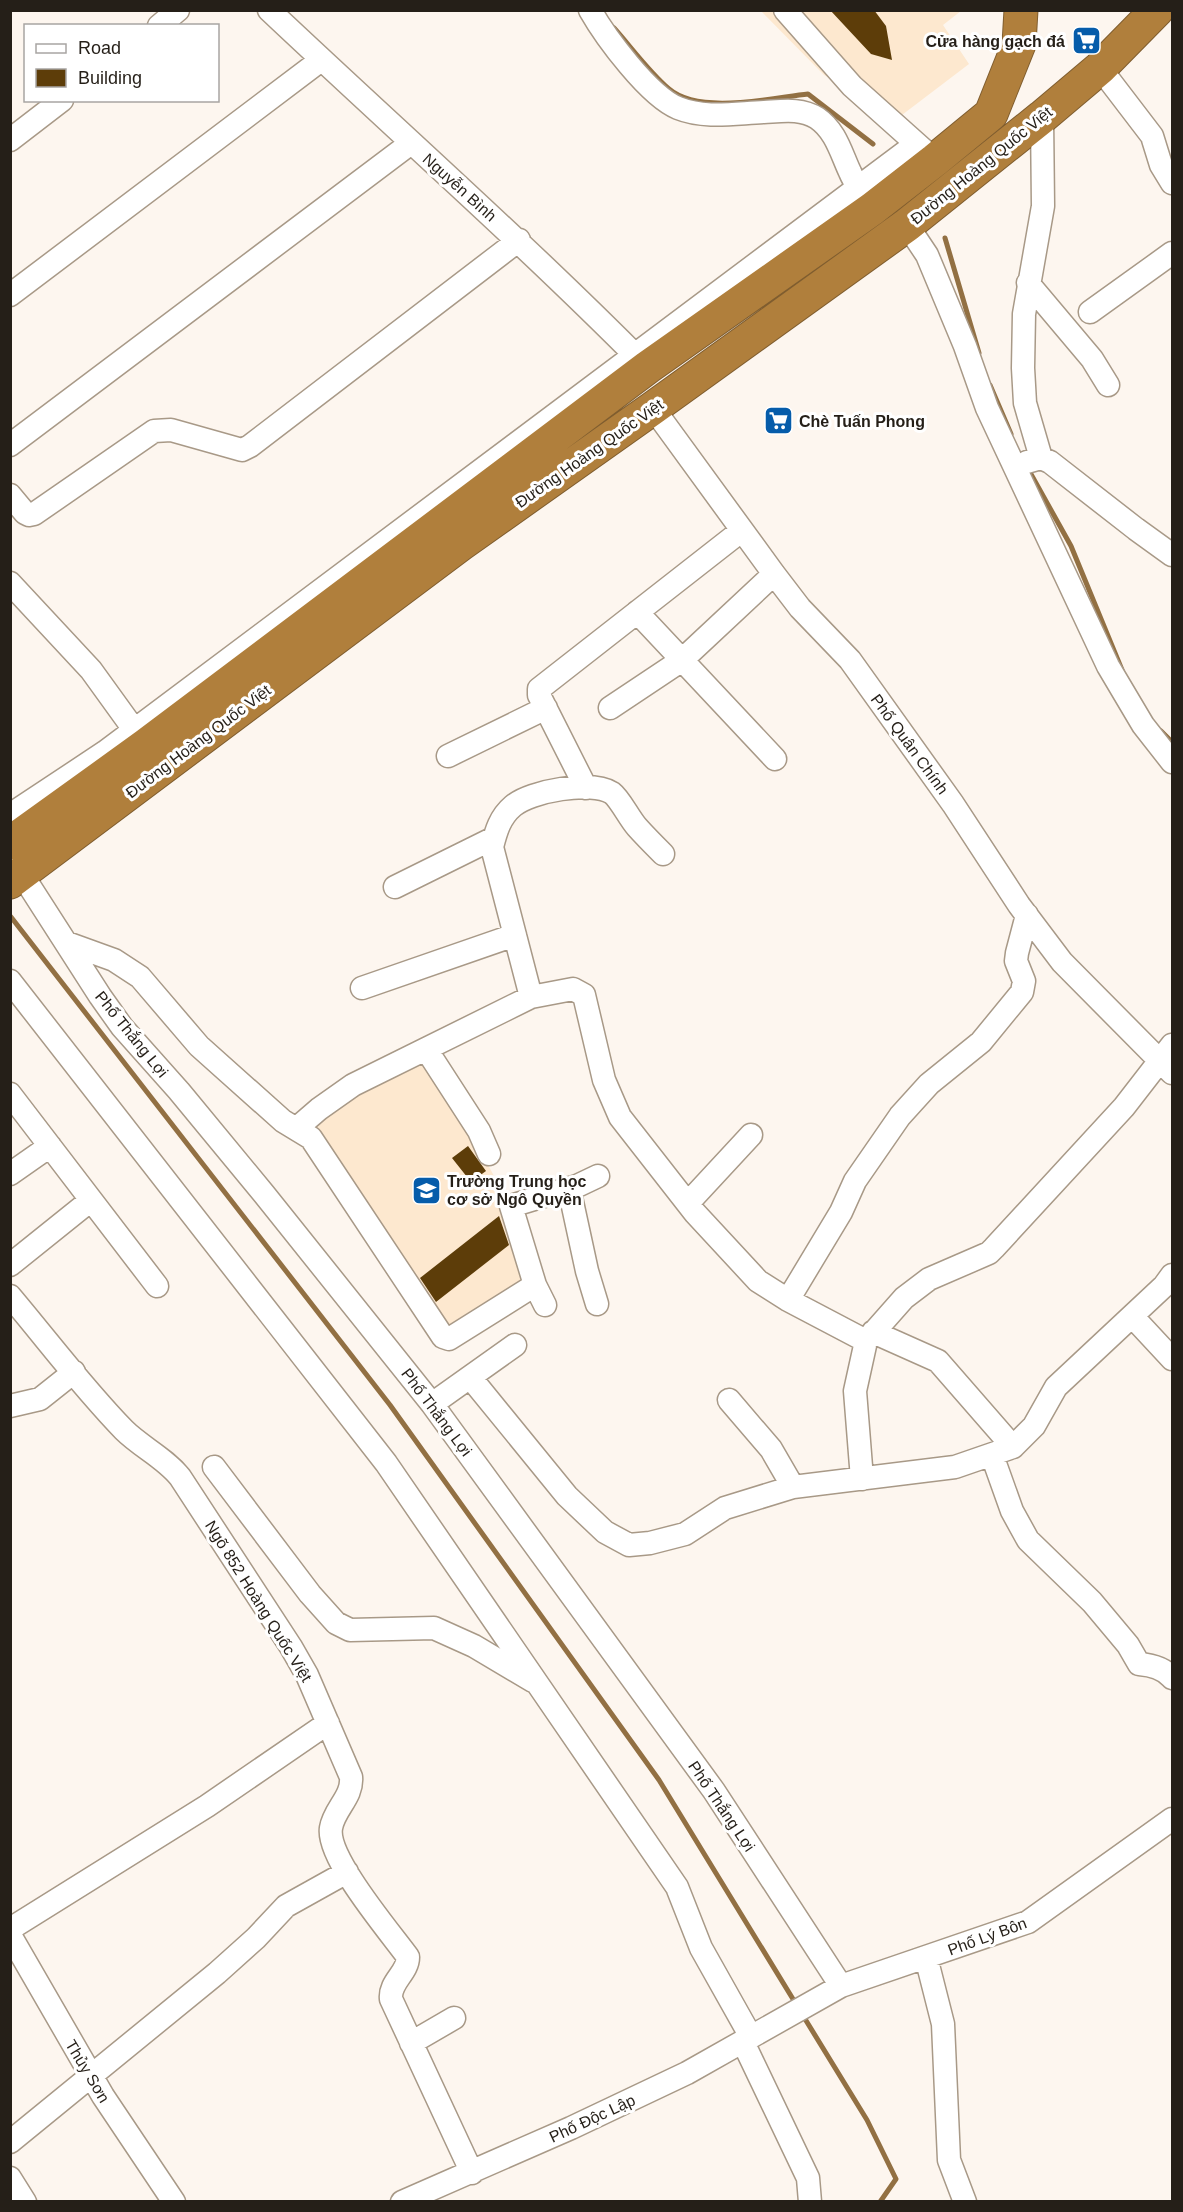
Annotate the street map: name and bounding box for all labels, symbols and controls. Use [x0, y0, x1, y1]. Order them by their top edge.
legend [24, 24, 219, 102]
supermarket icon: Cửa hàng gạch đá [1070, 25, 1102, 57]
place label: Cửa hàng gạch đá [925, 33, 1065, 50]
text: Road [78, 38, 121, 58]
text: Building [78, 68, 142, 88]
street label: Đường Hoàng Quốc Việt [907, 103, 1056, 228]
street label: Nguyễn Bình [420, 149, 500, 225]
street label: Đường Hoàng Quốc Việt [512, 395, 667, 511]
supermarket icon: Chè Tuấn Phong [762, 405, 794, 437]
place label: Chè Tuấn Phong [799, 413, 925, 430]
street label: Đường Hoàng Quốc Việt [123, 681, 274, 801]
street label: Phố Quân Chính [868, 691, 952, 798]
street label: Phố Thắng Lợi [92, 987, 172, 1081]
place label: Trường Trung học cơ sở Ngô Quyền [447, 1173, 587, 1208]
school or university icon: Trường Trung học cơ sở Ngô Quyền [410, 1174, 442, 1206]
street label: Phố Thắng Lợi [398, 1364, 476, 1460]
street label: Ngõ 852 Hoàng Quốc Việt [202, 1518, 315, 1685]
street label: Phố Thắng Lợi [685, 1757, 759, 1855]
street label: Phố Lý Bôn [945, 1914, 1029, 1959]
street label: Thủy Sơn [62, 2037, 113, 2106]
street label: Phố Độc Lập [547, 2091, 638, 2146]

